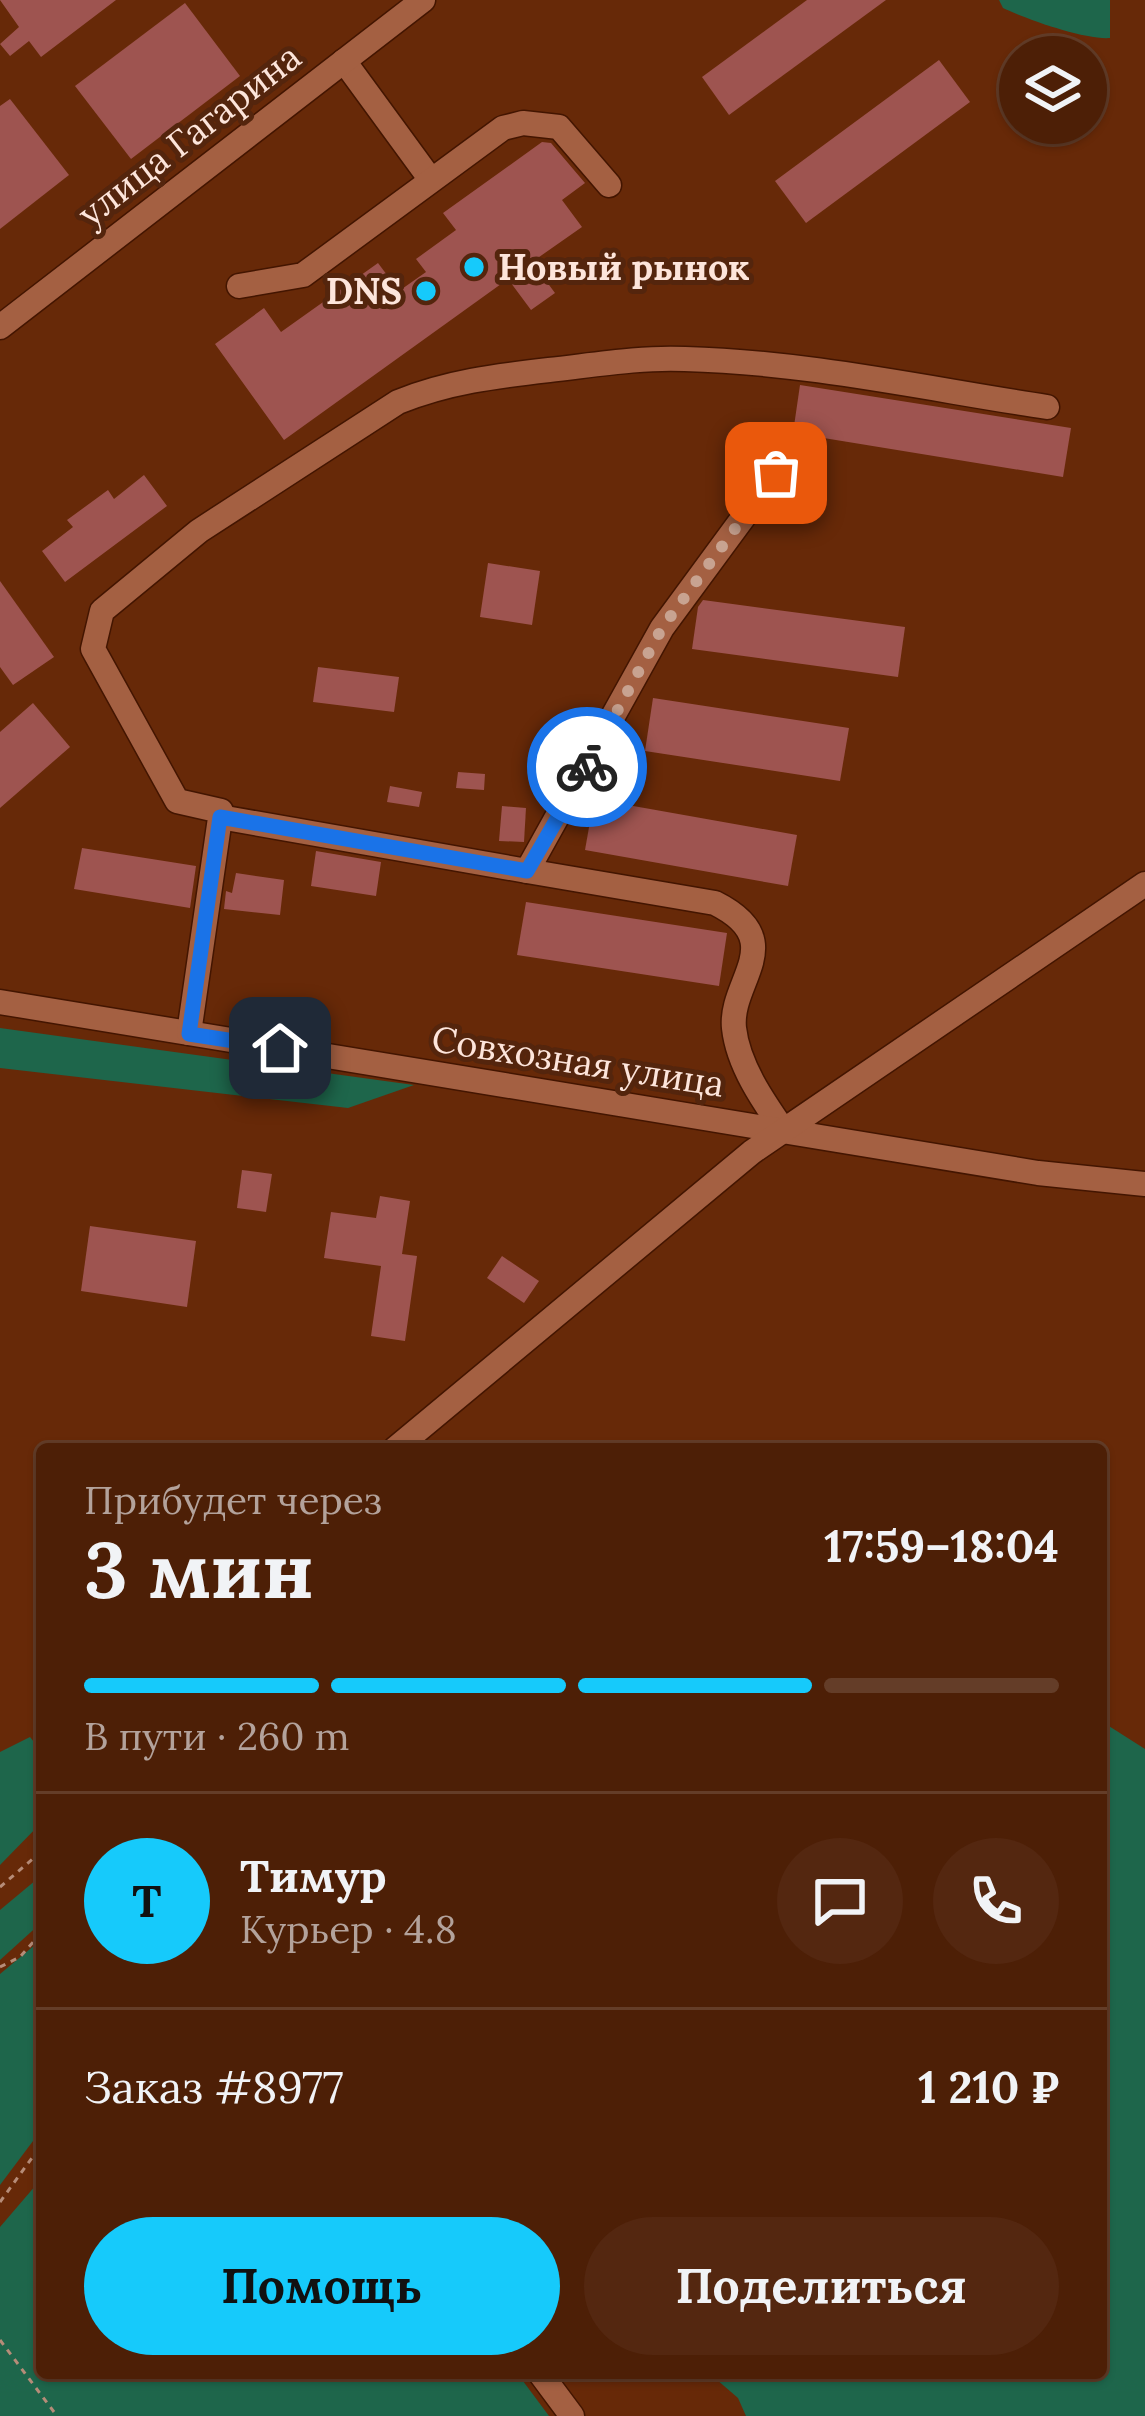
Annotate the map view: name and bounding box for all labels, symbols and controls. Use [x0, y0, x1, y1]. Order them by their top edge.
street label: улица Гагарина [68, 34, 310, 236]
map controls [999, 36, 1107, 144]
button: layers [999, 36, 1107, 144]
place label: Новый рынок [498, 244, 750, 290]
marker: Новый рынок [461, 254, 487, 280]
place label: DNS [326, 268, 402, 314]
marker: DNS [413, 278, 439, 304]
pin [725, 422, 827, 524]
icon: bag [743, 440, 809, 506]
courier [527, 707, 647, 827]
icon: bike [554, 734, 620, 800]
pin [229, 997, 331, 1099]
icon: home [247, 1015, 313, 1081]
street label: Совхозная улица [429, 1015, 727, 1107]
text: Прибудет через [84, 1475, 382, 1525]
text: 17:59–18:04 [824, 1517, 1059, 1574]
text: 3 мин [84, 1520, 314, 1619]
text: В пути · 260 m [84, 1711, 350, 1761]
button: chat [777, 1838, 903, 1964]
button: phone [933, 1838, 1059, 1964]
text: Тимур [240, 1847, 387, 1904]
text: Т [132, 1872, 162, 1929]
text: Курьер · 4.8 [240, 1904, 457, 1954]
text: Заказ #8977 [84, 2058, 343, 2115]
text: 1 210 ₽ [918, 2058, 1059, 2115]
button: Помощь [84, 2217, 560, 2355]
button: Поделиться [584, 2217, 1059, 2355]

